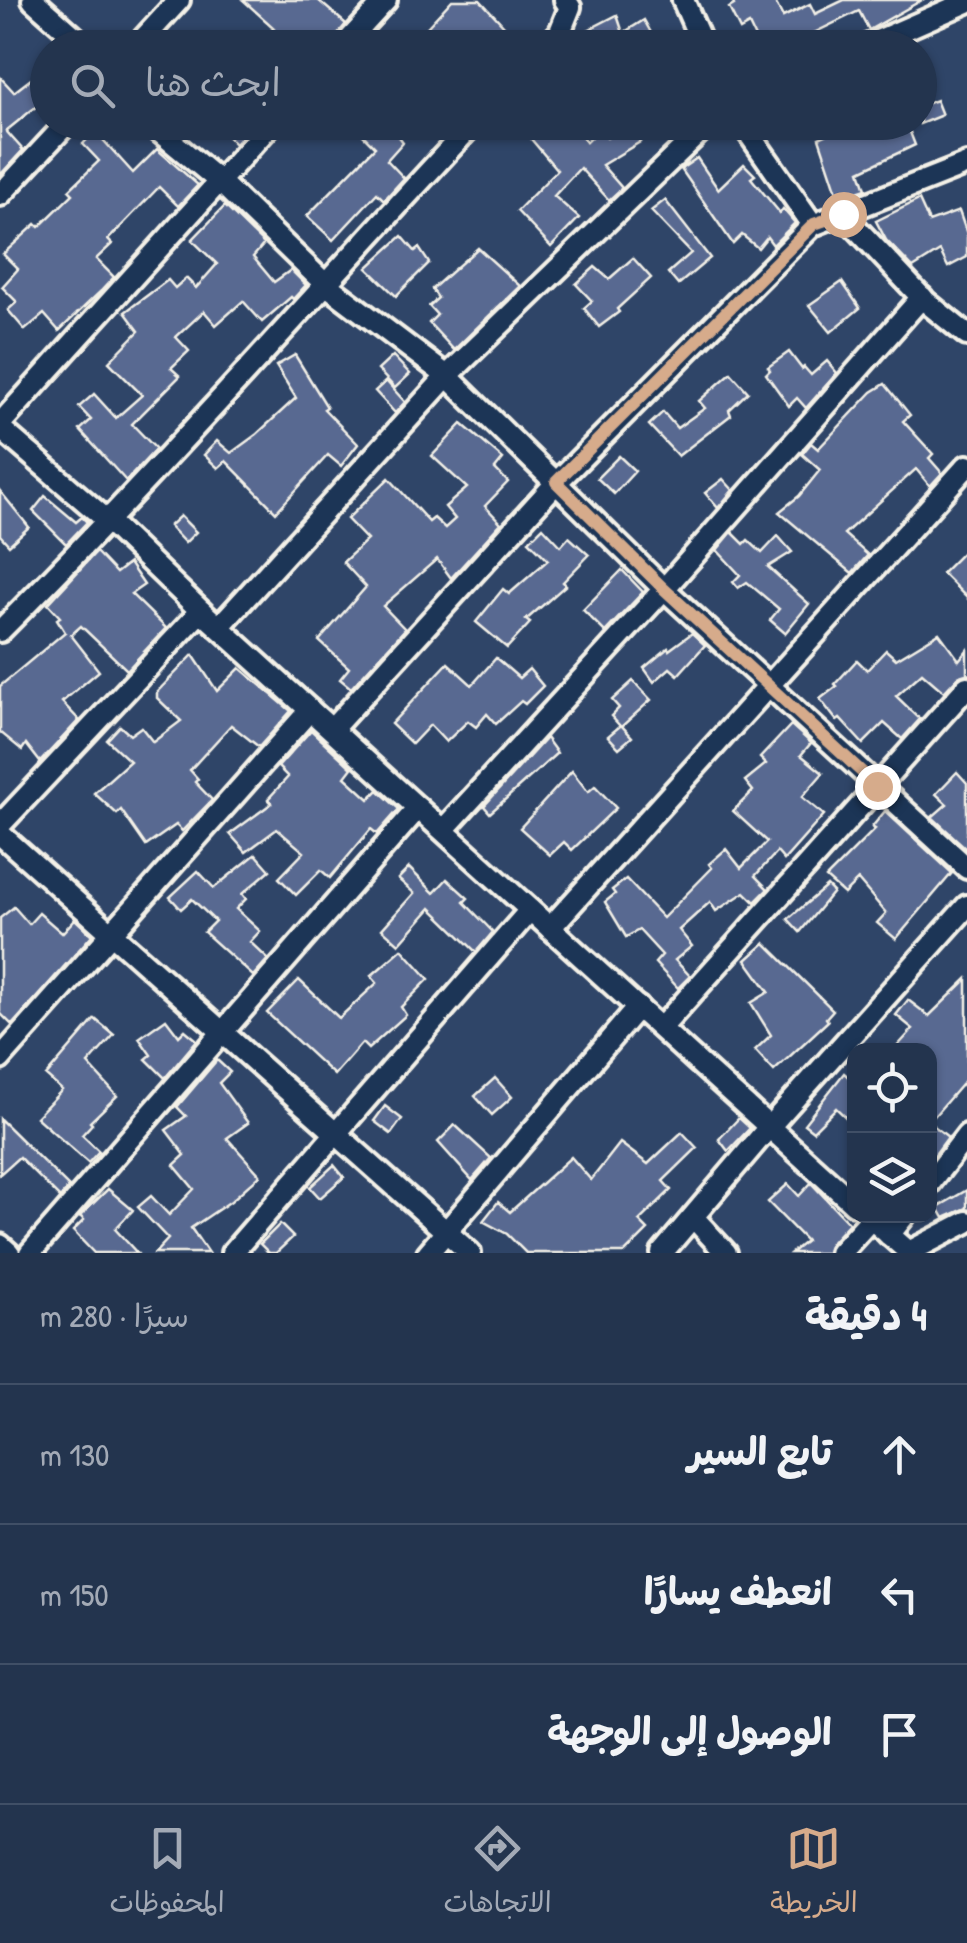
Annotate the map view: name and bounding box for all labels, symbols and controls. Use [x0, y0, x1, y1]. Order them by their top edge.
search box [30, 30, 937, 140]
text: ابحث هنا [145, 56, 281, 108]
icon: search [65, 58, 120, 113]
route start [821, 192, 867, 238]
route end [855, 764, 901, 810]
map controls [847, 1043, 937, 1223]
button: locate [847, 1043, 937, 1133]
button: layers [847, 1133, 937, 1223]
text: 4 دقيقة [805, 1286, 927, 1343]
text: سيرًا · 280 m [40, 1294, 189, 1337]
text: تابع السير [688, 1425, 832, 1477]
icon: ahead [872, 1427, 927, 1482]
text: 130 m [40, 1433, 109, 1476]
text: انعطف يسارًا [644, 1565, 832, 1617]
icon: left [872, 1567, 927, 1622]
text: 150 m [40, 1573, 109, 1616]
text: الوصول إلى الوجهة [547, 1705, 832, 1757]
icon: arrive [872, 1707, 927, 1762]
tab: المحفوظات [109, 1821, 225, 1927]
tab: الاتجاهات [443, 1821, 552, 1927]
tab: الخريطة [770, 1821, 858, 1927]

